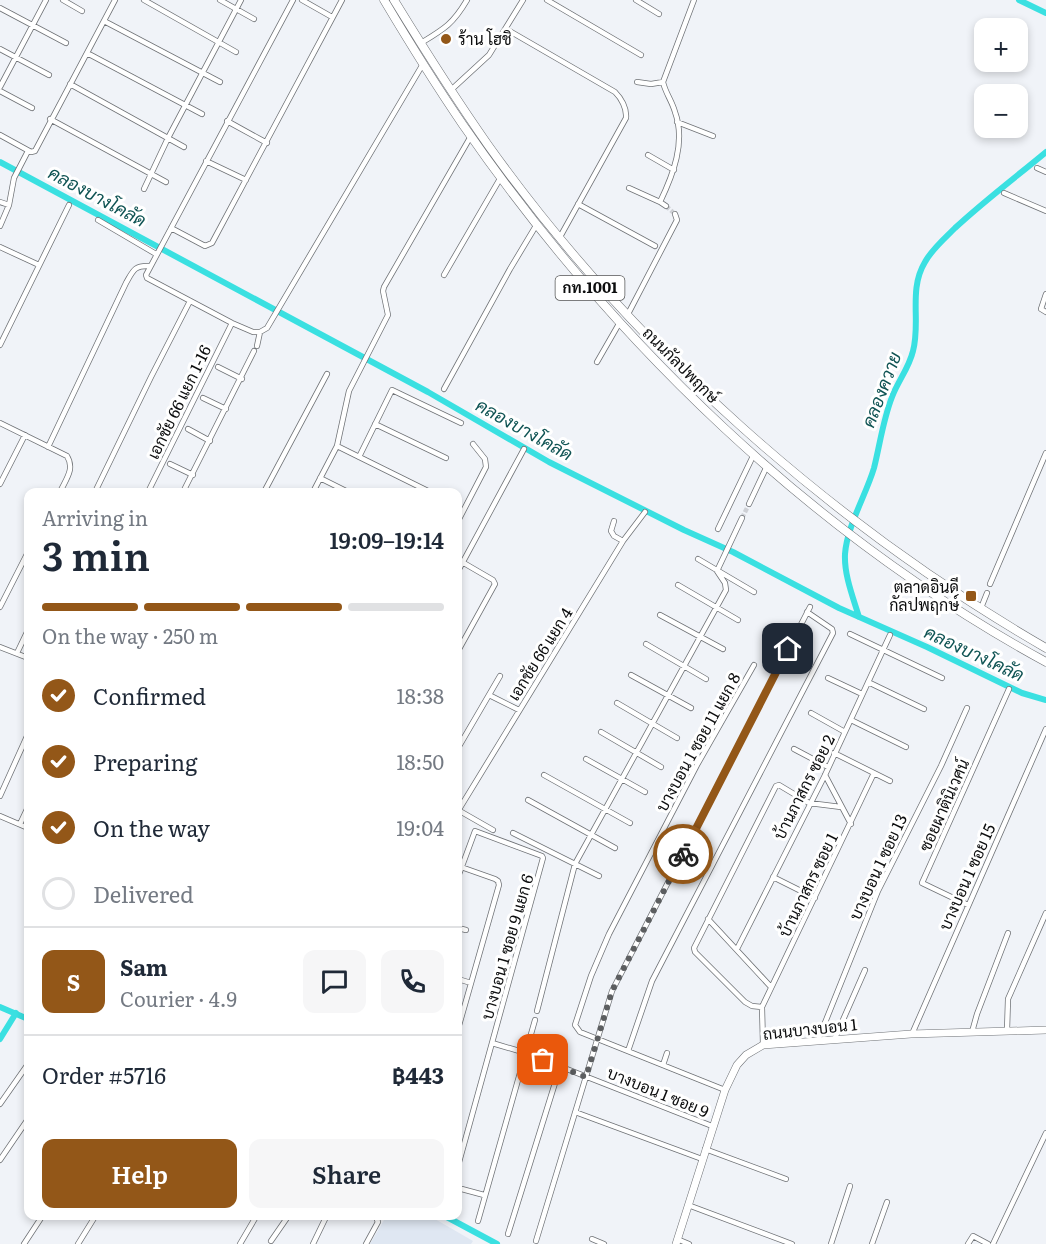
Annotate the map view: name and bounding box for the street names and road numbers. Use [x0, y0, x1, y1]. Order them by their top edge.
road number: กท.1001 [556, 276, 624, 300]
street label: ถนนกัลปพฤกษ์ [638, 321, 725, 408]
street label: เอกชัย 66 แยก 1-16 [140, 340, 216, 463]
street label: เอกชัย 66 แยก 4 [501, 602, 577, 705]
street label: บางบอน 1 ซอย 11 แยก 8 [649, 667, 745, 815]
street label: บ้านภาสกร ซอย 2 [766, 730, 840, 843]
street label: ซอยผาตินิเวศน์ [912, 754, 974, 855]
street label: บางบอน 1 ซอย 13 [842, 809, 912, 924]
street label: บางบอน 1 ซอย 15 [932, 819, 1000, 934]
street label: บ้านภาสกร ซอย 1 [771, 828, 843, 941]
street label: บางบอน 1 ซอย 9 แยก 6 [474, 871, 538, 1022]
street label: ถนนบางบอน 1 [762, 1011, 859, 1045]
street label: บางบอน 1 ซอย 9 [604, 1060, 713, 1122]

